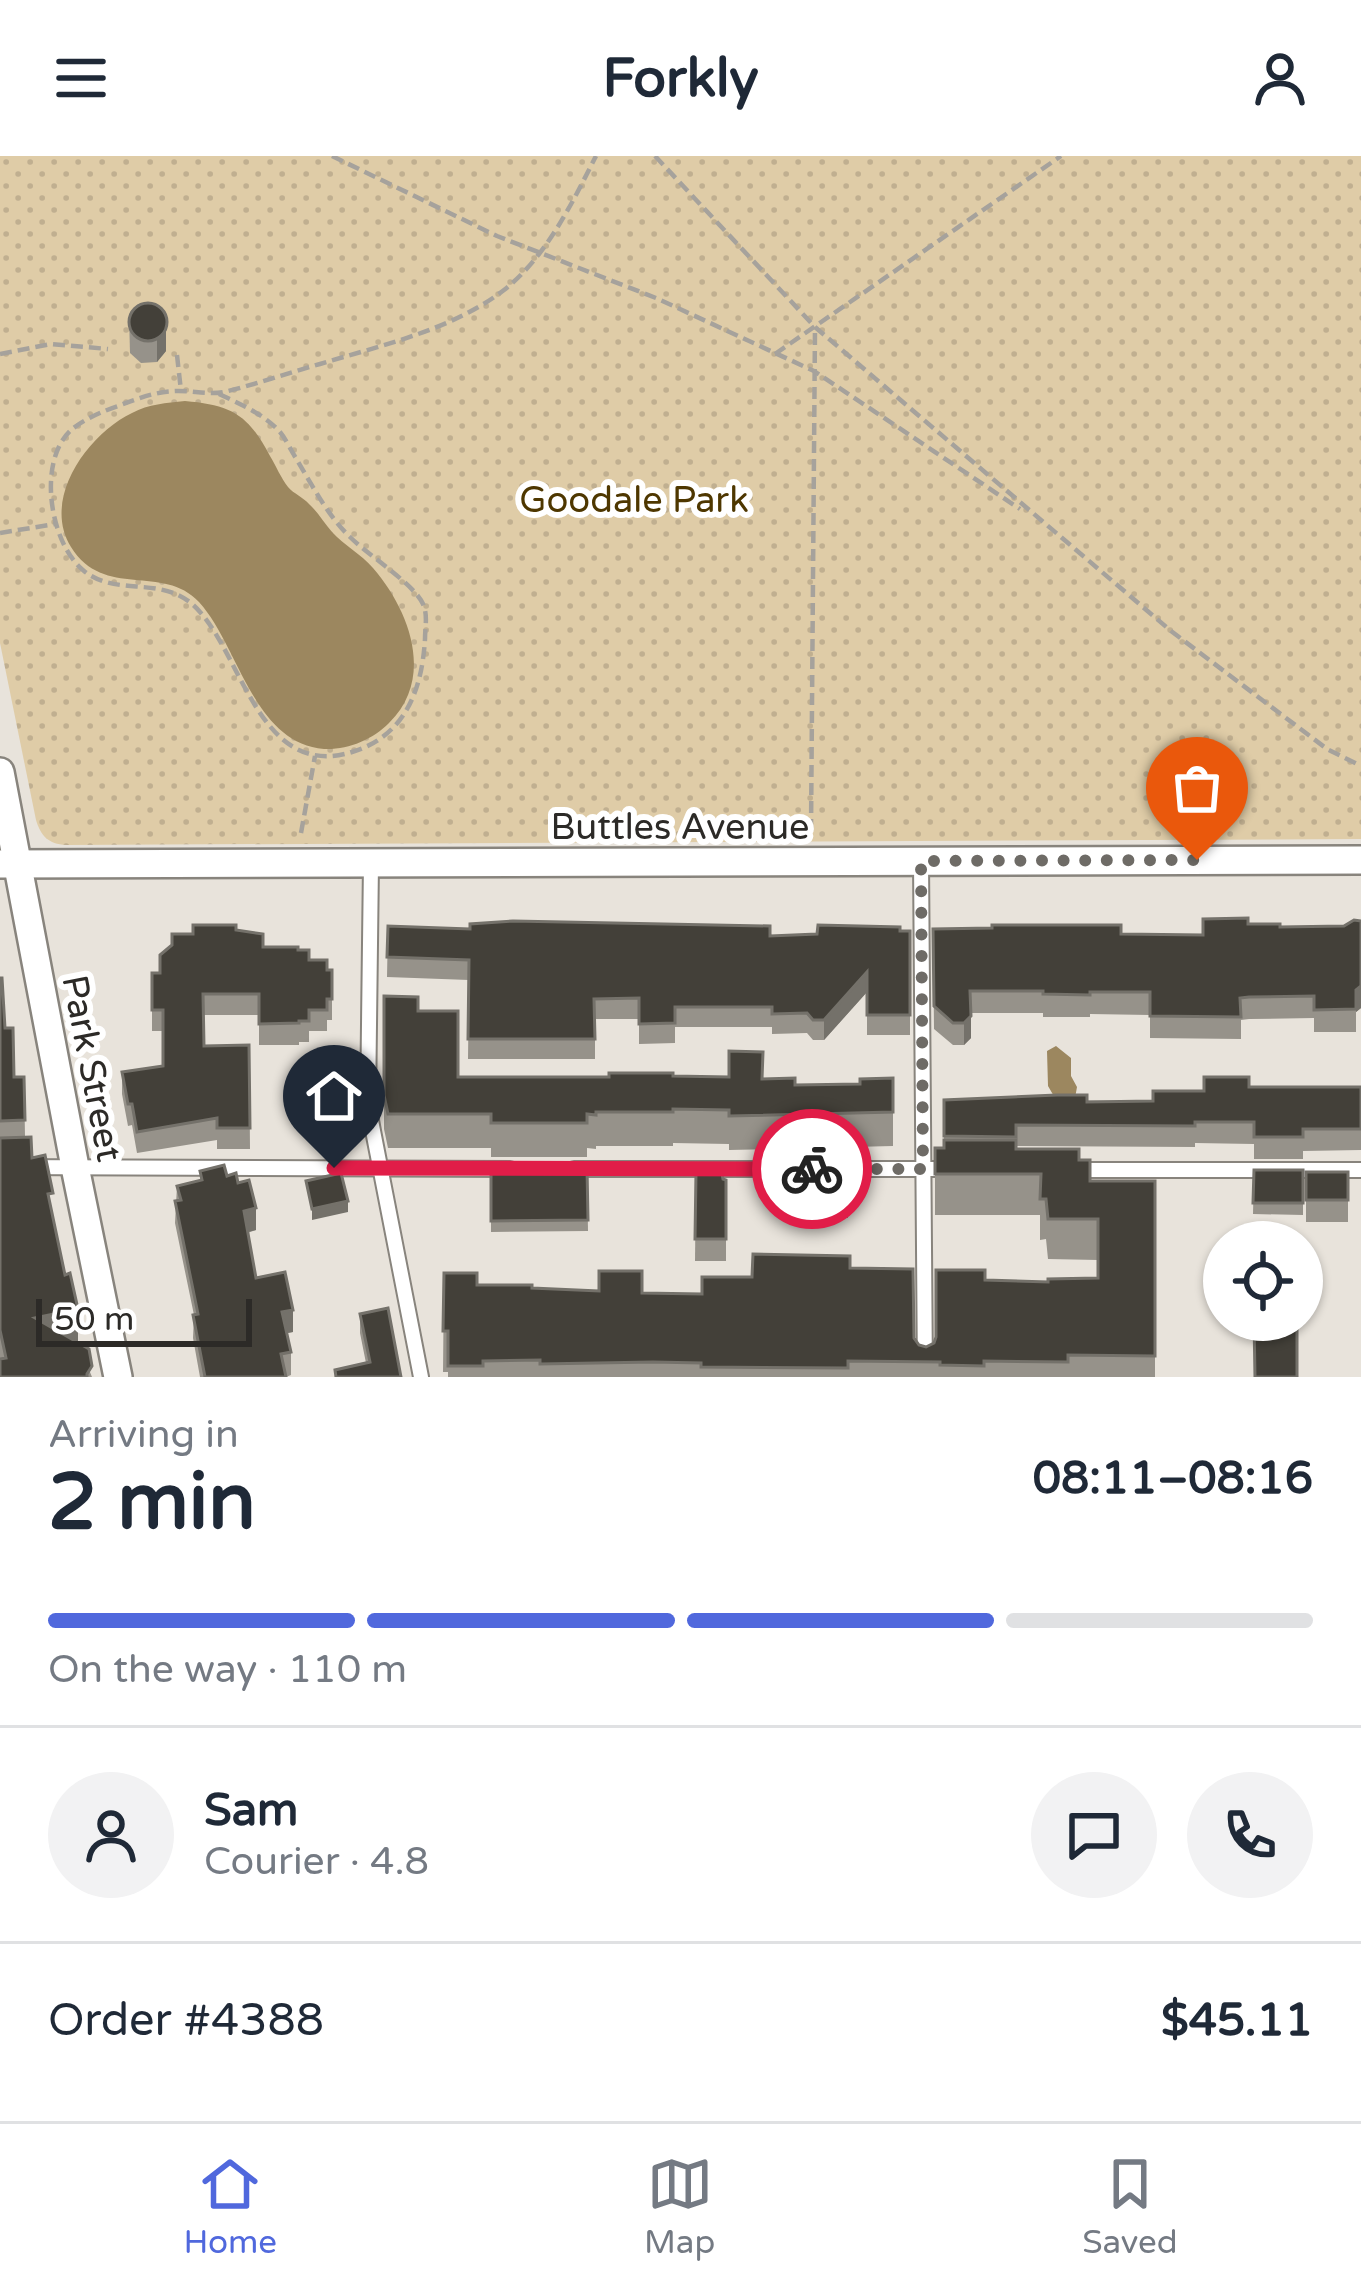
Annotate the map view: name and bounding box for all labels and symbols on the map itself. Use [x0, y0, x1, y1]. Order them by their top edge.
park label: Goodale Park [519, 479, 749, 522]
pin [1146, 737, 1248, 860]
street label: Buttles Avenue [551, 806, 809, 849]
street label: Park Street [52, 971, 131, 1165]
pin [283, 1045, 385, 1168]
courier [752, 1109, 872, 1229]
scale bar [36, 1293, 252, 1346]

